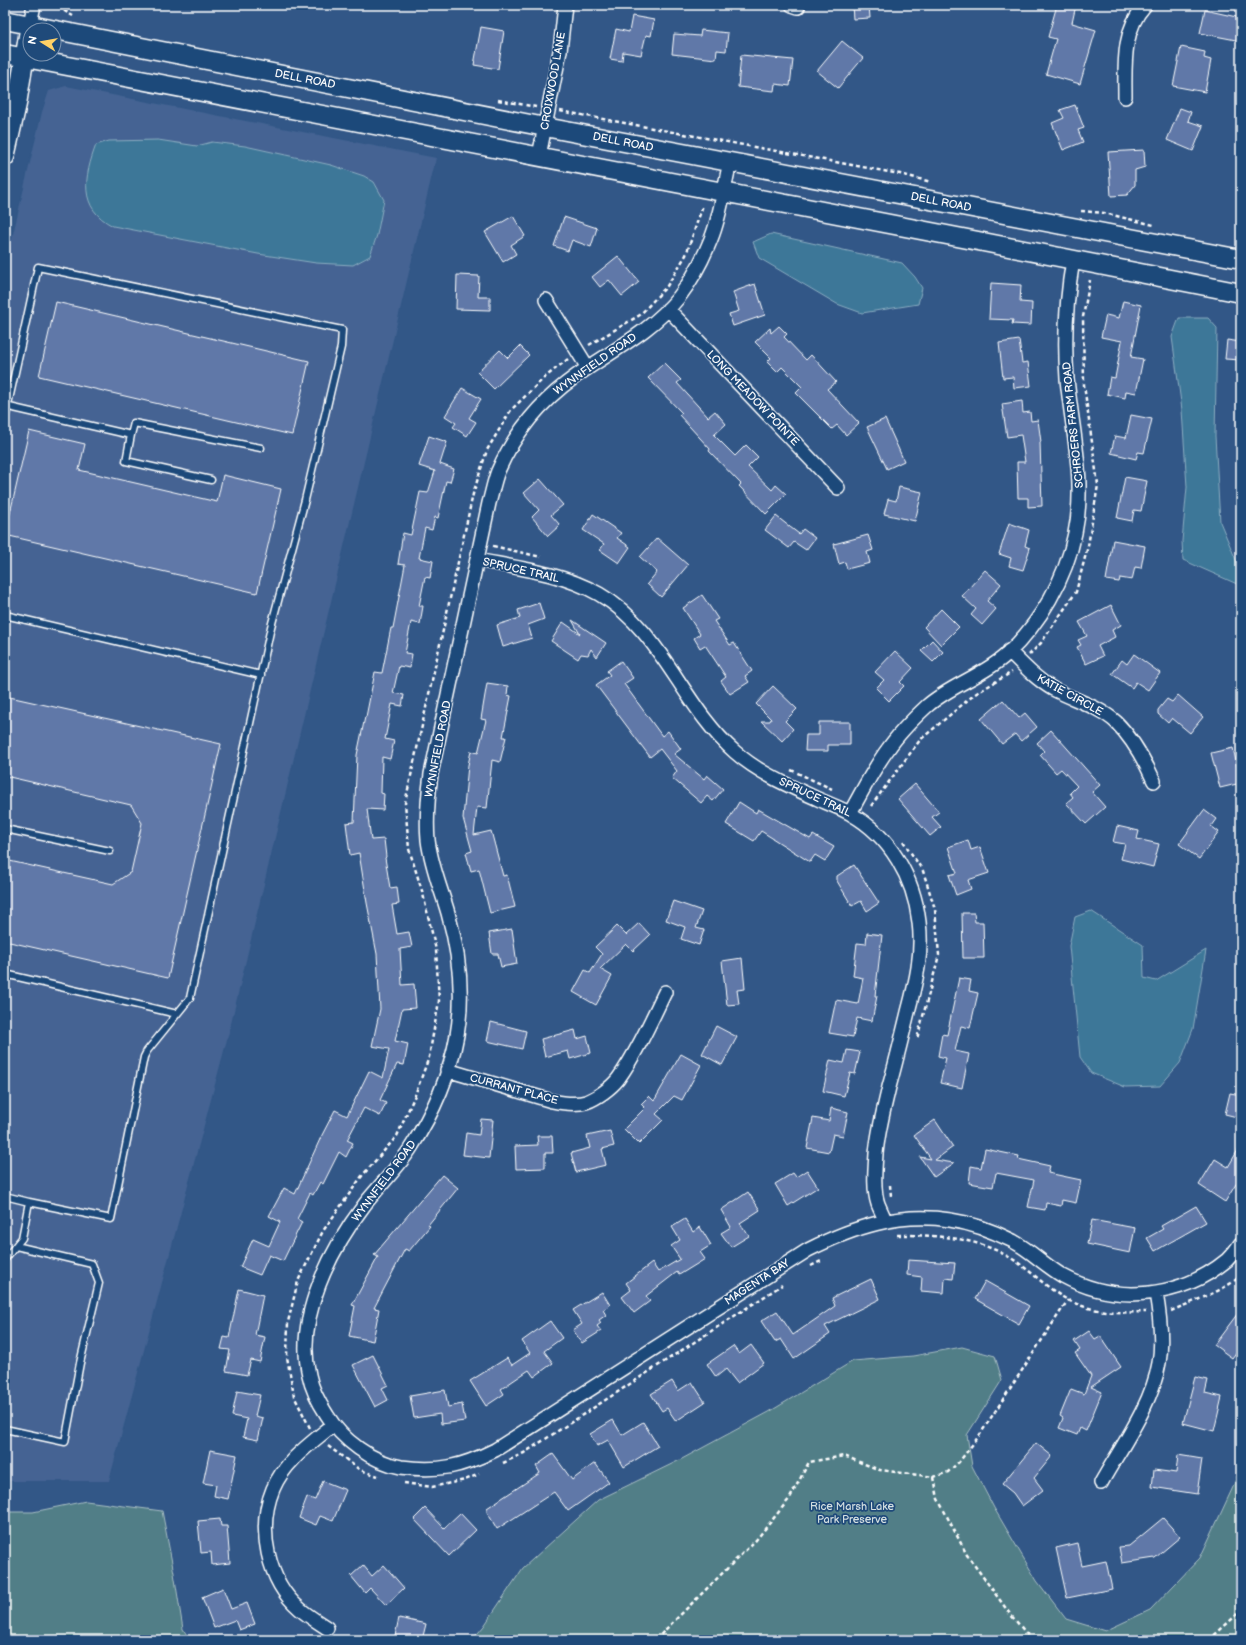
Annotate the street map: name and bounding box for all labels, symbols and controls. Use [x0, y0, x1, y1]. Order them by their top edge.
north arrow [22, 22, 62, 62]
street label: CROIXWOOD LANE [538, 31, 568, 131]
text: N [26, 35, 40, 45]
street label: DELL ROAD [274, 67, 336, 91]
street label: DELL ROAD [592, 130, 654, 154]
street label: DELL ROAD [910, 190, 972, 214]
street label: WYNNFIELD ROAD [551, 331, 639, 397]
street label: LONG MEADOW POINTE [704, 348, 802, 448]
street label: SCHROERS FARM ROAD [1060, 361, 1086, 489]
street label: SPRUCE TRAIL [482, 555, 561, 585]
street label: KATIE CIRCLE [1035, 672, 1105, 718]
street label: WYNNFIELD ROAD [422, 700, 454, 798]
street label: SPRUCE TRAIL [777, 775, 854, 820]
street label: CURRANT PLACE [468, 1071, 560, 1107]
street label: WYNNFIELD ROAD [349, 1138, 419, 1224]
street label: MAGENTA BAY [722, 1256, 792, 1308]
park label: Rice Marsh Lake Park Preserve [810, 1500, 894, 1526]

